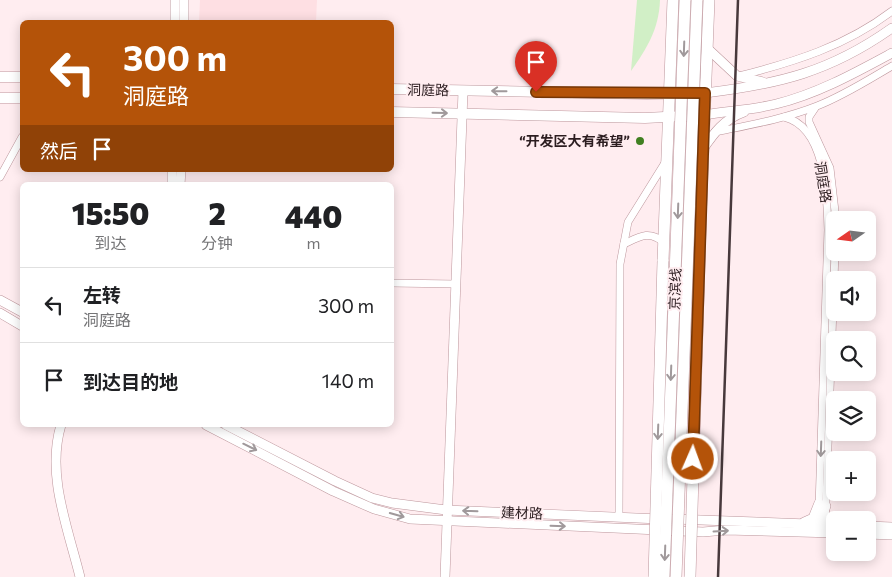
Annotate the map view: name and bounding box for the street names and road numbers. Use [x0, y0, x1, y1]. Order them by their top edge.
street label: 洞庭路 [407, 81, 449, 98]
street label: 洞庭路 [812, 160, 835, 204]
street label: 京滨线 [665, 268, 684, 310]
street label: 建材路 [501, 503, 543, 522]

